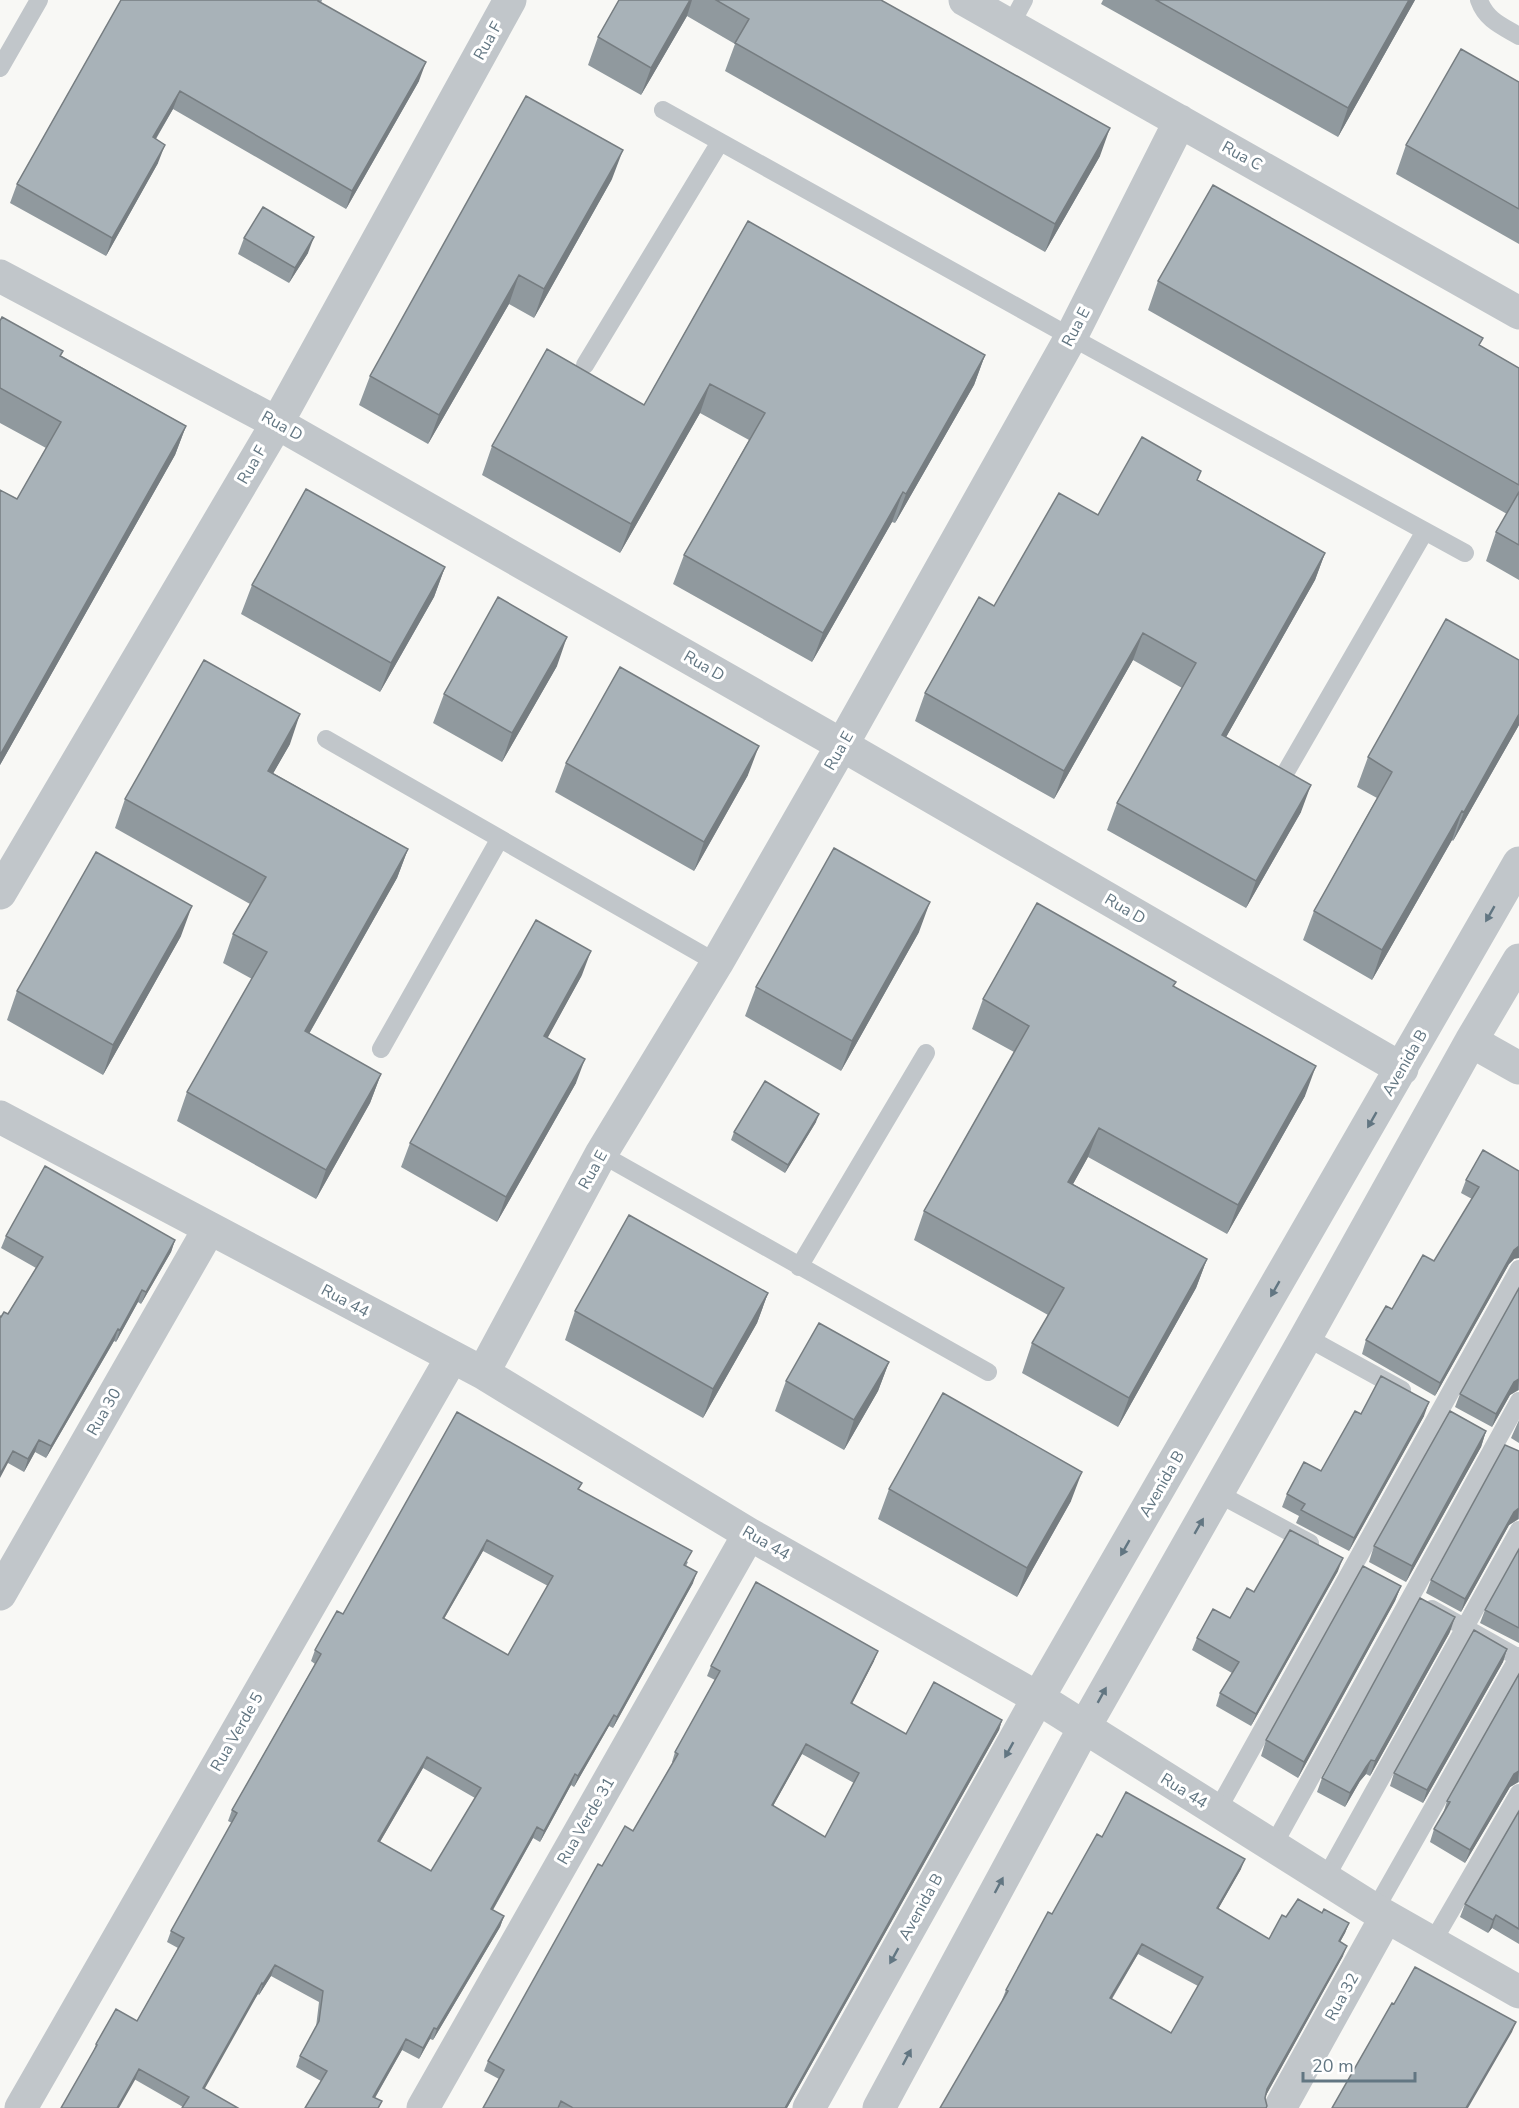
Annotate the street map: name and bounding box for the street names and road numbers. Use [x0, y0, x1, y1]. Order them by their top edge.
street label: Rua F [468, 18, 508, 64]
street label: Rua C [1218, 136, 1266, 176]
street label: Rua E [1057, 303, 1095, 351]
street label: Rua D [257, 406, 307, 446]
street label: Rua F [232, 442, 272, 488]
street label: Rua D [679, 645, 729, 687]
street label: Rua E [819, 727, 859, 775]
street label: Rua D [1100, 888, 1150, 930]
street label: Avenida B [1377, 1026, 1433, 1100]
street label: Rua E [573, 1146, 613, 1194]
street label: Rua 44 [317, 1279, 373, 1323]
street label: Rua 30 [82, 1384, 126, 1440]
street label: Avenida B [1134, 1447, 1190, 1521]
street label: Rua 44 [738, 1521, 794, 1566]
street label: Rua Verde 5 [205, 1688, 269, 1776]
street label: Rua 44 [1156, 1768, 1212, 1814]
street label: Rua Verde 31 [552, 1773, 620, 1869]
street label: Avenida B [894, 1870, 948, 1944]
street label: Rua 32 [1320, 1969, 1364, 2025]

